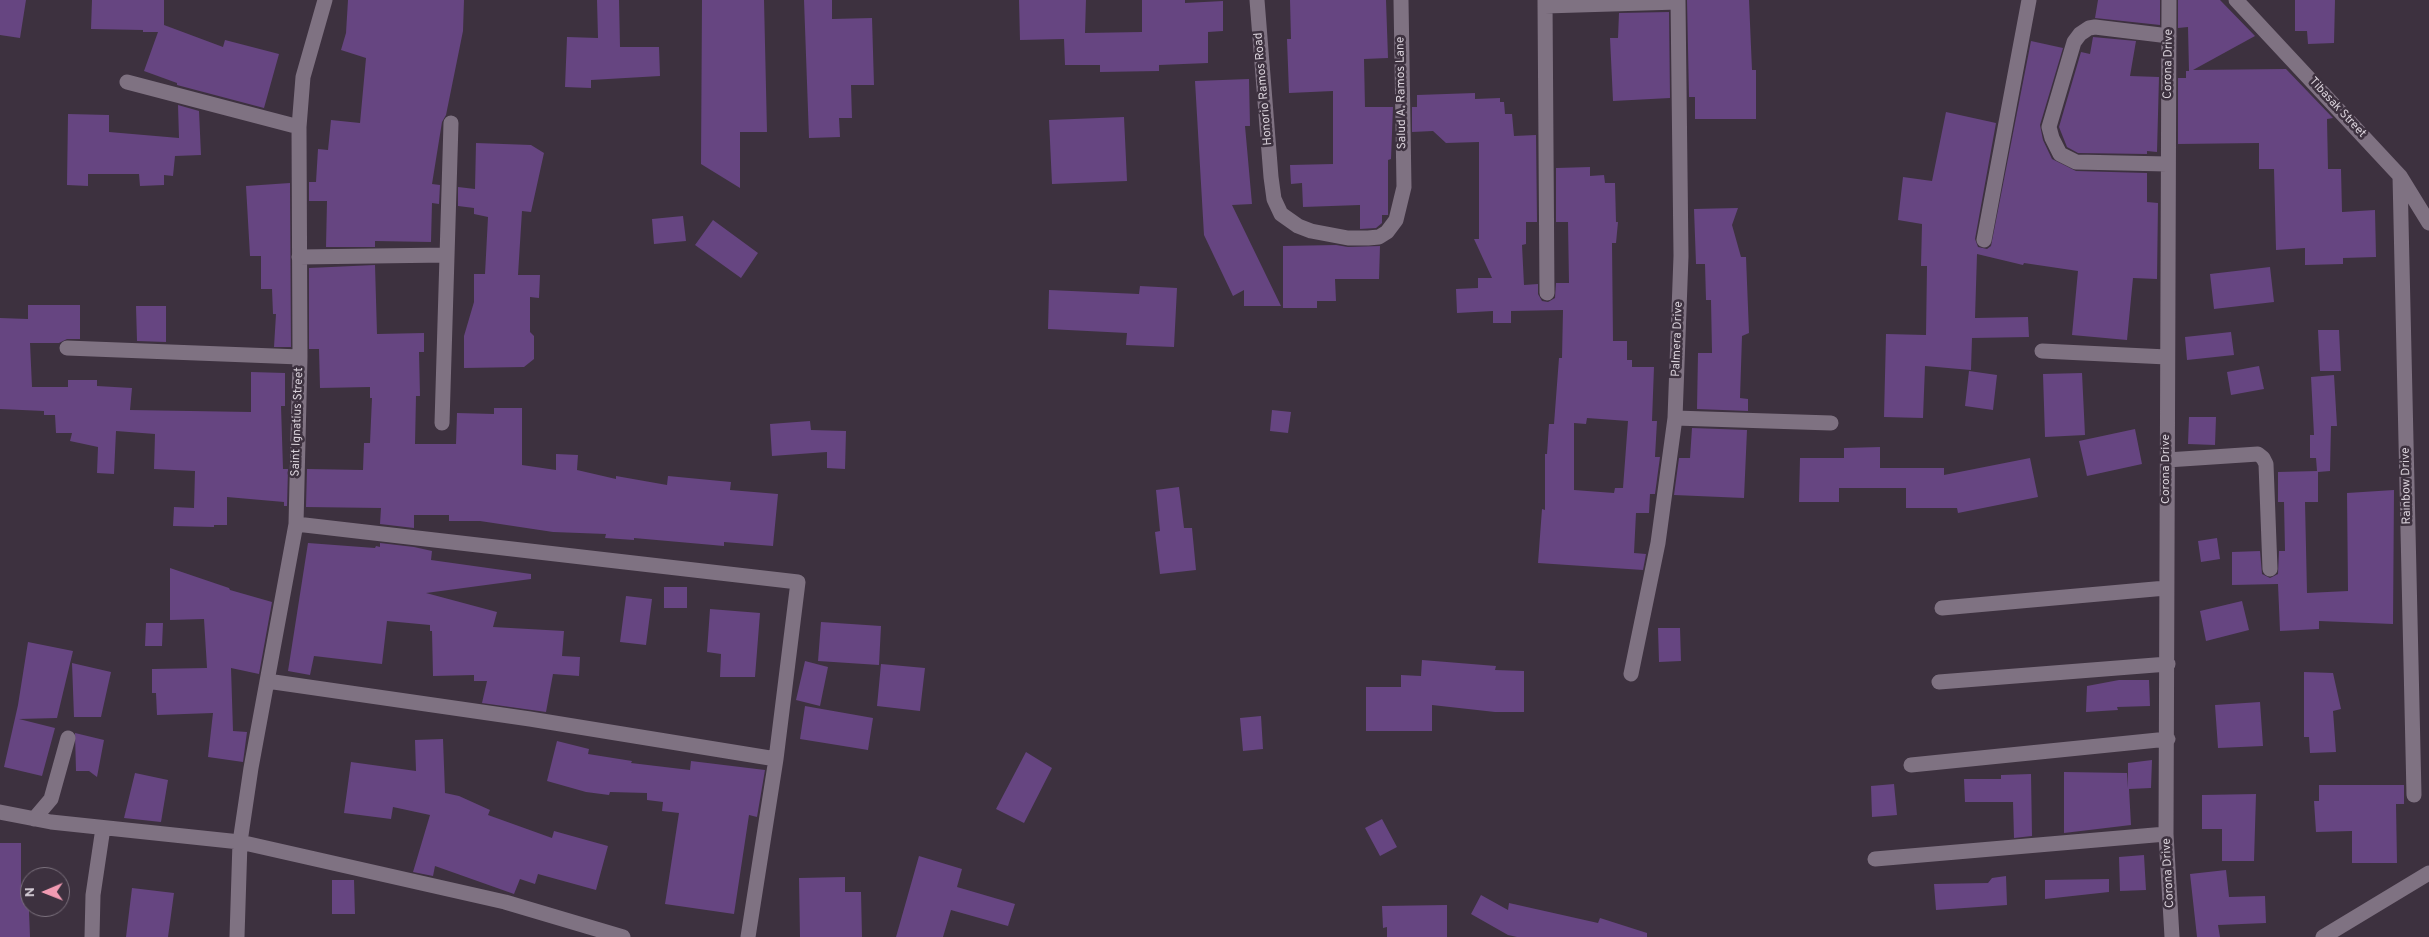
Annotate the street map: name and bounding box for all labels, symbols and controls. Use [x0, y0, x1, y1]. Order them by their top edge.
street label: Corona Drive [2161, 29, 2177, 99]
street label: Honorio Ramos Road [1252, 32, 1276, 146]
street label: Salud A. Ramos Lane [1394, 36, 1410, 150]
street label: Tibasak Street [2305, 75, 2369, 141]
street label: Palmera Drive [1669, 301, 1687, 377]
street label: Saint Ignatius Street [289, 367, 307, 477]
street label: Corona Drive [2160, 434, 2174, 504]
street label: Rainbow Drive [2399, 447, 2415, 525]
street label: Corona Drive [2160, 838, 2178, 908]
north arrow [20, 867, 70, 917]
text: N [22, 887, 39, 897]

